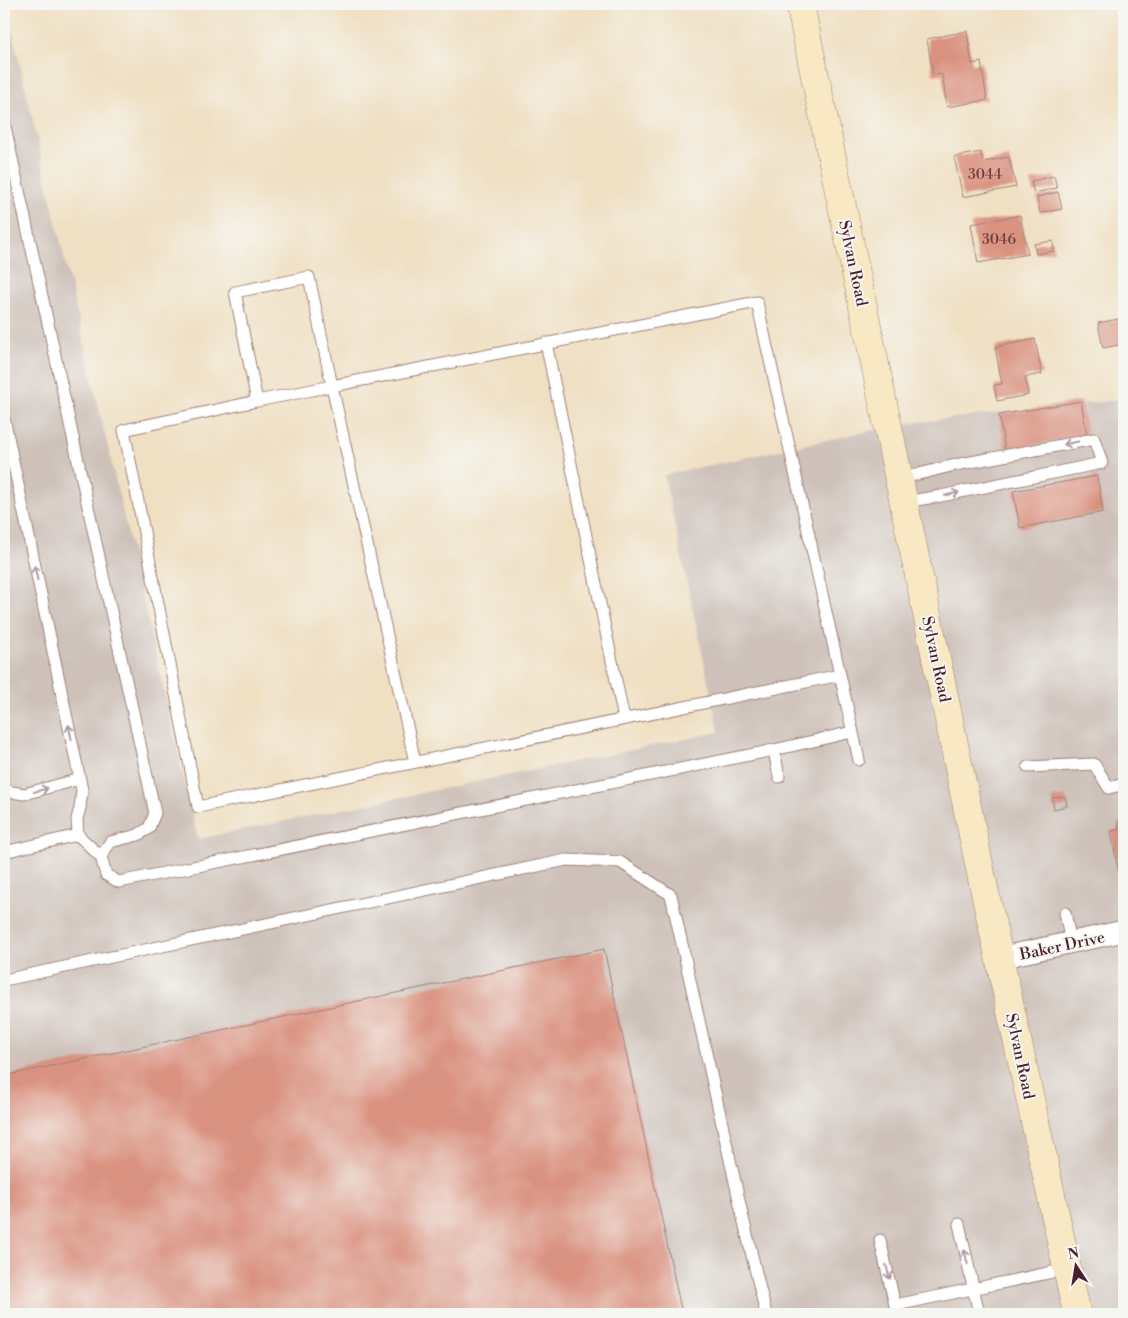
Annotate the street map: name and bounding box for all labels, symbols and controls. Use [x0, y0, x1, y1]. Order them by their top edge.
house number: 3044 [968, 166, 1002, 184]
street label: Sylvan Road [834, 218, 872, 308]
house number: 3046 [982, 231, 1016, 249]
one-way arrow [1063, 439, 1079, 449]
one-way arrow [944, 489, 960, 498]
one-way arrow [31, 565, 40, 581]
street label: Sylvan Road [917, 614, 955, 704]
one-way arrow [64, 724, 74, 740]
one-way arrow [33, 784, 49, 794]
street label: Baker Drive [1017, 927, 1107, 965]
street label: Sylvan Road [1001, 1011, 1039, 1101]
north arrow [1050, 1240, 1100, 1290]
text: N [1066, 1244, 1081, 1264]
one-way arrow [961, 1249, 970, 1265]
one-way arrow [884, 1264, 893, 1280]

